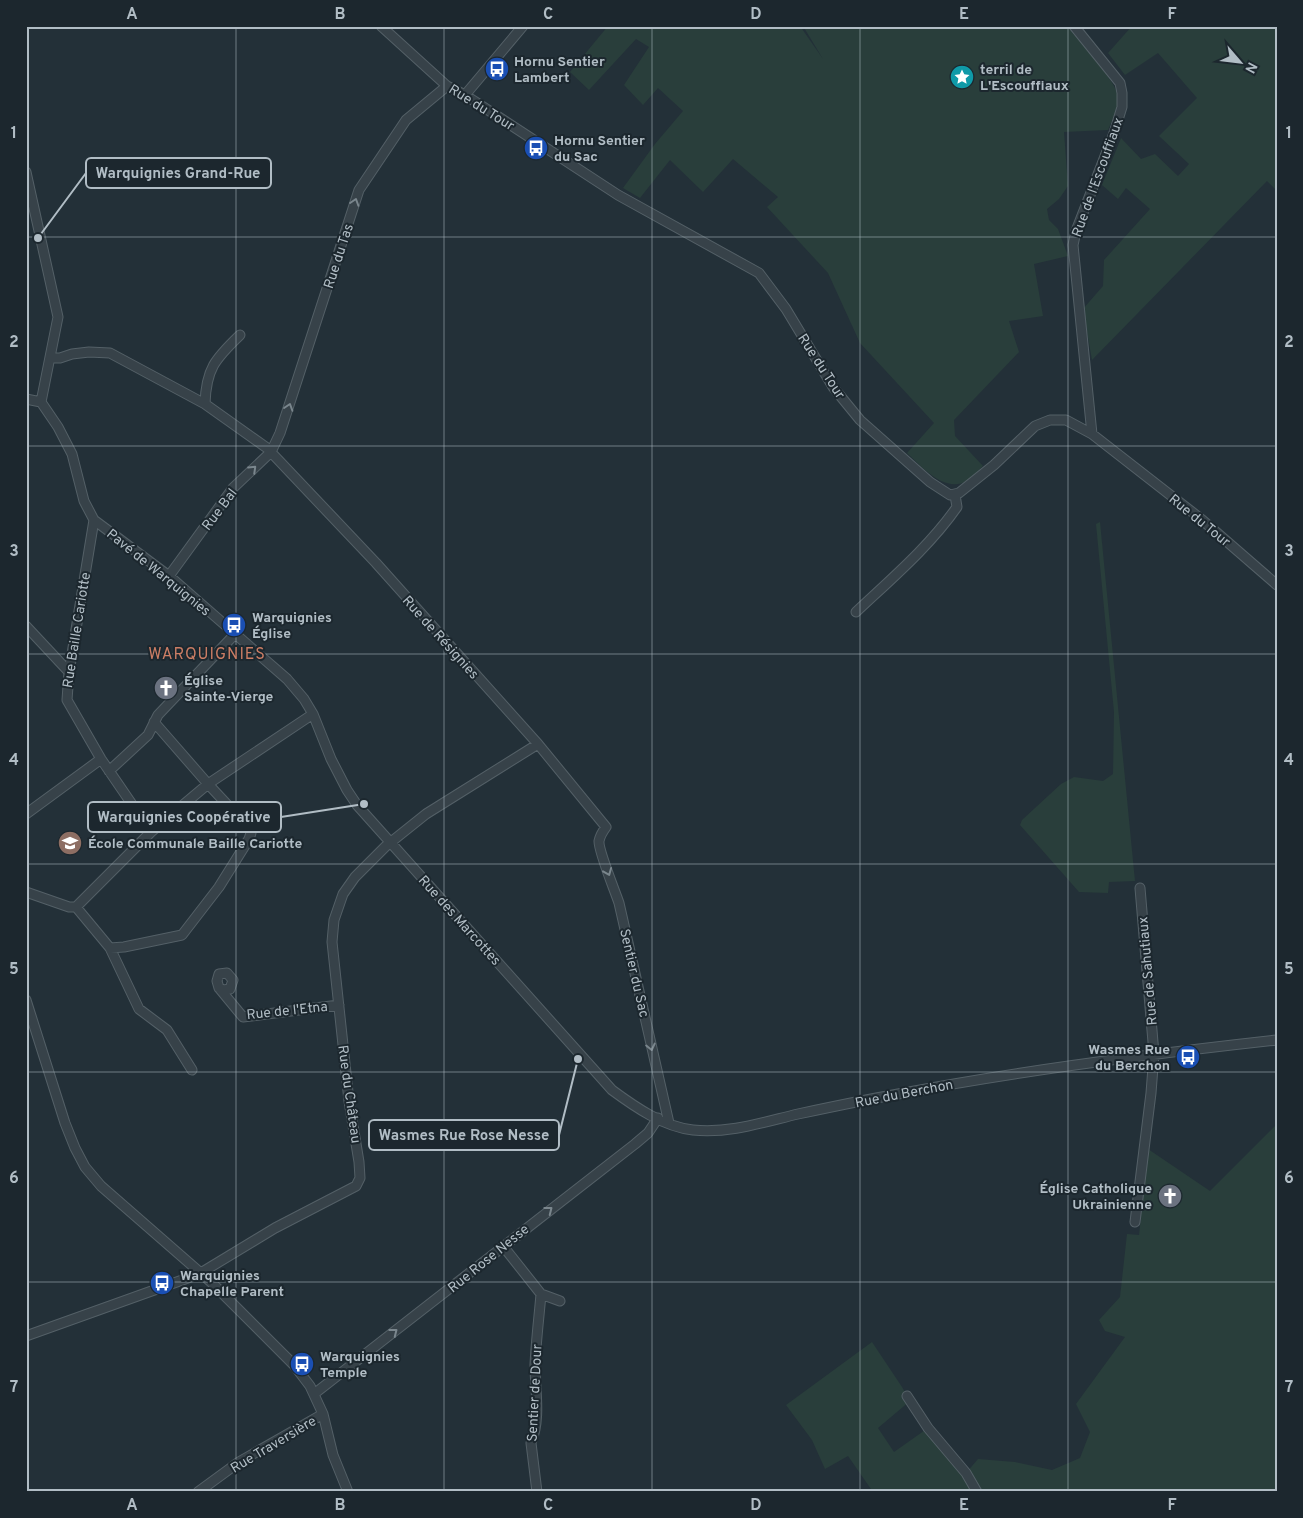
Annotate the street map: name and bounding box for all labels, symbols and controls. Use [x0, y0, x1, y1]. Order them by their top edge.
text: A [126, 5, 138, 25]
text: B [334, 5, 346, 25]
text: C [543, 5, 553, 25]
text: D [750, 5, 762, 25]
text: E [959, 5, 969, 25]
text: F [1167, 5, 1177, 25]
north arrow [1216, 38, 1266, 88]
place label: Hornu Sentier Lambert [514, 54, 605, 87]
bus stop icon: Hornu Sentier Lambert [484, 56, 510, 82]
text: N [1240, 59, 1260, 76]
place label: terril de L'Escouffiaux [980, 62, 1069, 95]
place icon: terril de L'Escouffiaux [949, 64, 975, 90]
street label: Rue du Tour [445, 81, 518, 135]
street label: Rue de l'Escouffiaux [1069, 115, 1128, 240]
text: 1 [11, 124, 17, 144]
text: 1 [1286, 124, 1292, 144]
place label: Hornu Sentier du Sac [554, 133, 645, 166]
bus stop icon: Hornu Sentier du Sac [523, 135, 549, 161]
callout: Warquignies Grand-Rue [86, 158, 271, 188]
text: Warquignies Grand-Rue [96, 165, 260, 184]
one-way arrow [350, 199, 360, 207]
street label: Rue du Tas [321, 222, 358, 291]
street label: Rue du Tour [793, 331, 848, 403]
text: 2 [9, 333, 19, 353]
text: 2 [1284, 333, 1294, 353]
one-way arrow [283, 403, 293, 411]
one-way arrow [247, 466, 256, 475]
street label: Rue Bal [199, 486, 241, 534]
street label: Rue du Tour [1165, 491, 1234, 552]
street label: Pavé de Warquignies [103, 526, 214, 620]
text: 3 [9, 542, 19, 562]
text: 3 [1284, 542, 1294, 562]
street label: Rue Baille Cariotte [60, 571, 95, 689]
street label: Rue de Résignies [398, 593, 482, 683]
place label: Warquignies Église [252, 610, 332, 643]
bus stop icon: Warquignies Église [221, 612, 247, 638]
district label: WARQUIGNIES [148, 645, 266, 665]
place label: Église Sainte-Vierge [184, 672, 274, 706]
church icon: Église Sainte-Vierge [153, 675, 179, 701]
text: 4 [9, 751, 19, 771]
text: 4 [1284, 751, 1294, 771]
callout: Warquignies Coopérative [88, 802, 281, 832]
text: Warquignies Coopérative [97, 809, 271, 828]
school or university icon: École Communale Baille Cariotte [57, 830, 83, 856]
place label: École Communale Baille Cariotte [88, 835, 303, 853]
one-way arrow [602, 867, 613, 876]
street label: Rue des Marcottes [414, 872, 504, 970]
street label: Rue de Sahutiaux [1135, 916, 1162, 1026]
street label: Sentier du Sac [615, 927, 652, 1019]
text: 5 [9, 960, 19, 980]
text: 5 [1284, 960, 1294, 980]
street label: Rue de l'Etna [246, 999, 329, 1024]
one-way arrow [646, 1042, 656, 1051]
place label: Wasmes Rue du Berchon [1088, 1042, 1170, 1075]
street label: Rue du Château [333, 1044, 364, 1144]
bus stop icon: Wasmes Rue du Berchon [1175, 1044, 1201, 1070]
street label: Rue du Berchon [854, 1077, 955, 1112]
callout: Wasmes Rue Rose Nesse [369, 1120, 559, 1150]
text: Wasmes Rue Rose Nesse [379, 1127, 549, 1146]
text: 6 [9, 1169, 19, 1189]
text: 6 [1284, 1169, 1294, 1189]
place label: Église Catholique Ukrainienne [1039, 1180, 1152, 1214]
church icon: Église Catholique Ukrainienne [1157, 1183, 1183, 1209]
one-way arrow [543, 1208, 552, 1216]
street label: Rue Rose Nesse [445, 1221, 533, 1297]
place label: Warquignies Chapelle Parent [180, 1268, 284, 1301]
bus stop icon: Warquignies Chapelle Parent [149, 1270, 175, 1296]
one-way arrow [388, 1330, 397, 1338]
street label: Sentier de Dour [524, 1343, 547, 1442]
place label: Warquignies Temple [320, 1349, 400, 1382]
bus stop icon: Warquignies Temple [289, 1351, 315, 1377]
text: 7 [10, 1378, 18, 1398]
text: 7 [1285, 1378, 1293, 1398]
street label: Rue Traversière [228, 1413, 320, 1478]
text: A [126, 1496, 138, 1516]
text: B [334, 1496, 346, 1516]
text: C [543, 1496, 553, 1516]
text: D [750, 1496, 762, 1516]
text: E [959, 1496, 969, 1516]
text: F [1167, 1496, 1177, 1516]

